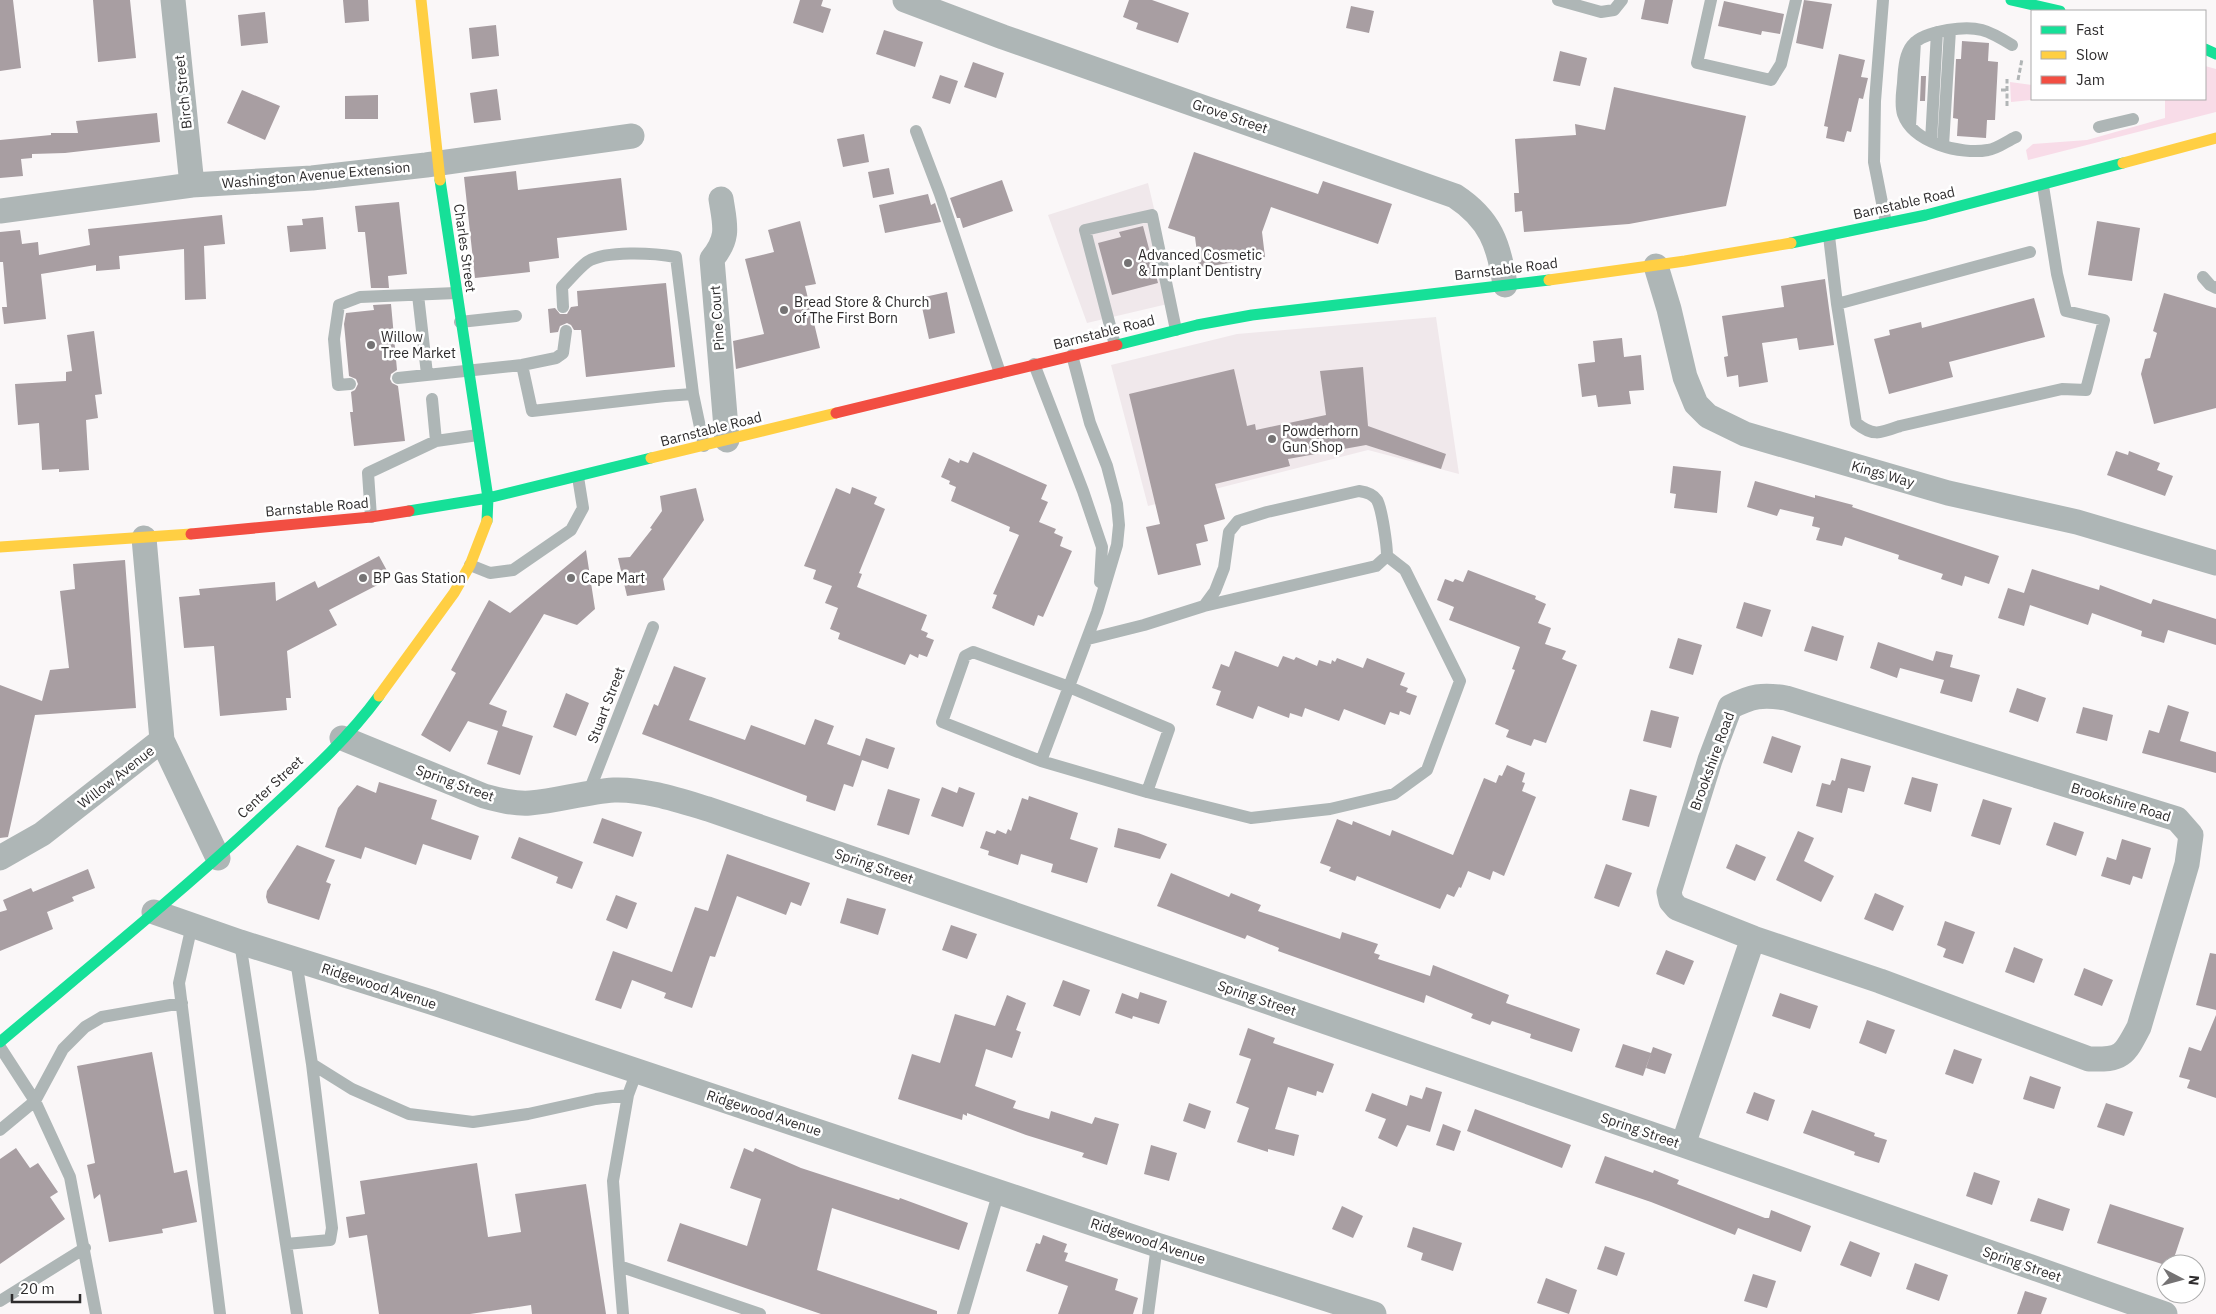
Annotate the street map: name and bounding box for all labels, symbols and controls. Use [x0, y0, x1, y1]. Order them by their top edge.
legend [2031, 10, 2206, 100]
text: Fast [2076, 20, 2104, 39]
text: Slow [2076, 45, 2109, 64]
street label: Birch Street [170, 54, 196, 130]
text: Jam [2076, 70, 2105, 89]
street label: Grove Street [1190, 95, 1270, 137]
street label: Washington Avenue Extension [221, 158, 411, 192]
street label: Barnstable Road [1851, 183, 1957, 223]
street label: Charles Street [450, 203, 480, 294]
place label: Advanced Cosmetic & Implant Dentistry [1138, 246, 1262, 280]
street label: Barnstable Road [1453, 254, 1559, 284]
marker: Advanced Cosmetic & Implant Dentistry [1122, 257, 1134, 269]
street label: Pine Court [706, 285, 728, 351]
place label: Bread Store & Church of The First Born [794, 293, 929, 327]
marker: Bread Store & Church of The First Born [778, 304, 790, 316]
street label: Barnstable Road [1051, 311, 1157, 353]
place label: Willow Tree Market [381, 328, 456, 362]
marker: Willow Tree Market [365, 339, 377, 351]
street label: Barnstable Road [658, 408, 764, 450]
place label: Powderhorn Gun Shop [1282, 422, 1358, 456]
marker: Powderhorn Gun Shop [1266, 433, 1278, 445]
street label: Kings Way [1849, 456, 1917, 492]
street label: Barnstable Road [264, 494, 370, 520]
place label: BP Gas Station [373, 569, 466, 587]
place label: Cape Mart [581, 569, 645, 587]
marker: BP Gas Station [357, 572, 369, 584]
marker: Cape Mart [565, 572, 577, 584]
street label: Stuart Street [583, 664, 629, 746]
street label: Brookshire Road [1686, 709, 1738, 813]
street label: Willow Avenue [74, 741, 158, 812]
street label: Center Street [233, 752, 307, 822]
street label: Spring Street [413, 761, 497, 805]
street label: Brookshire Road [2069, 778, 2173, 826]
street label: Spring Street [832, 844, 916, 888]
street label: Ridgewood Avenue [319, 959, 439, 1013]
street label: Spring Street [1215, 976, 1299, 1020]
street label: Ridgewood Avenue [704, 1086, 824, 1140]
street label: Spring Street [1598, 1108, 1682, 1152]
street label: Ridgewood Avenue [1088, 1214, 1208, 1268]
street label: Spring Street [1980, 1242, 2064, 1286]
north arrow [2156, 1254, 2206, 1304]
scale bar [12, 1272, 80, 1304]
text: N [2184, 1274, 2203, 1286]
text: 20 m [20, 1279, 55, 1298]

